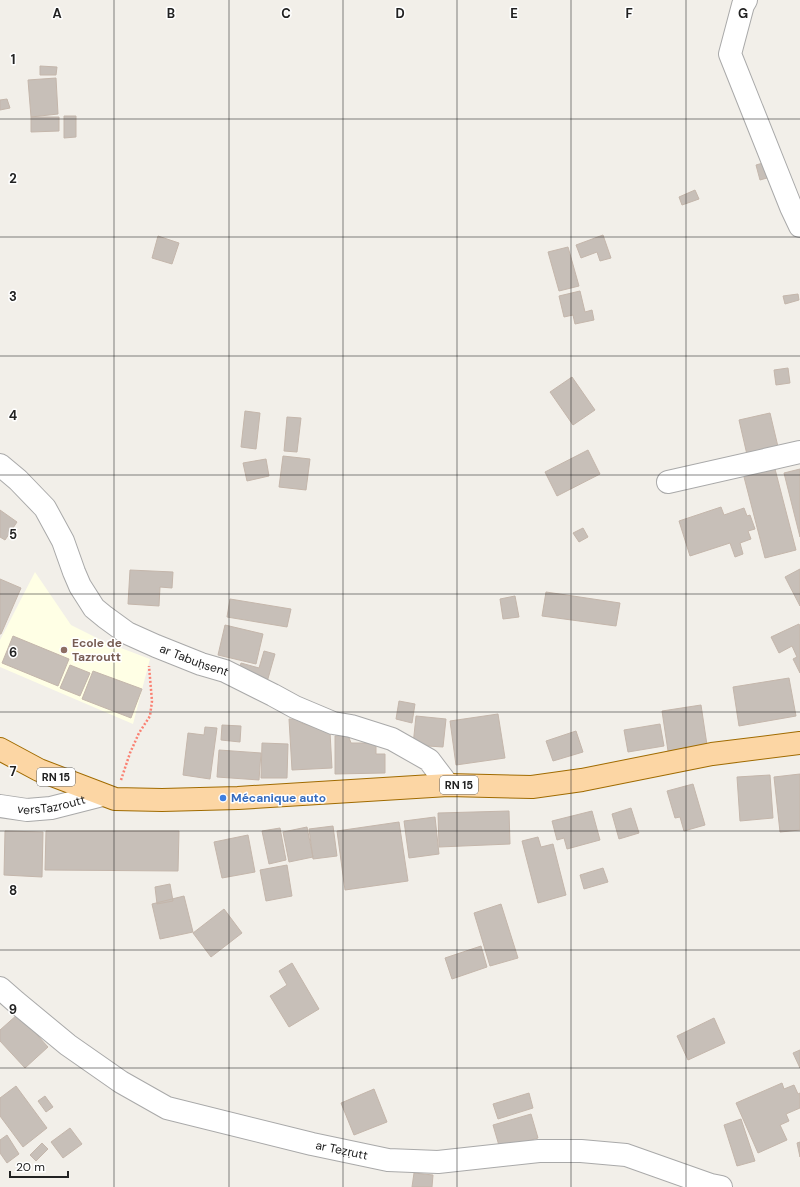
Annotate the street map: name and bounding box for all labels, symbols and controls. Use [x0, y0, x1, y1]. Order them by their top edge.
text: A [52, 5, 62, 22]
text: B [167, 5, 175, 22]
text: C [281, 5, 291, 22]
text: D [395, 5, 405, 22]
text: E [510, 5, 518, 22]
text: F [625, 5, 633, 22]
text: G [738, 5, 748, 22]
text: 1 [11, 51, 15, 68]
text: 2 [9, 170, 17, 187]
text: 3 [9, 288, 17, 305]
text: 4 [9, 407, 17, 424]
text: 5 [9, 526, 17, 543]
place label: Ecole de Tazroutt [72, 635, 122, 665]
street label: ar Tabuḥsent [157, 640, 232, 680]
text: 6 [9, 644, 17, 661]
marker: Ecole de Tazroutt [59, 645, 69, 655]
text: 7 [10, 763, 17, 780]
road number: RN 15 [37, 768, 75, 786]
road number: RN 15 [440, 776, 478, 794]
place label: Mécanique auto [231, 790, 326, 806]
street label: versTazroutt [16, 792, 87, 818]
marker: Mécanique auto [218, 793, 228, 803]
text: 8 [9, 882, 17, 899]
text: 9 [9, 1001, 17, 1018]
street label: ar Teẓṛutt [314, 1137, 370, 1164]
scale bar [10, 1153, 68, 1179]
text: 20 m [16, 1159, 45, 1175]

